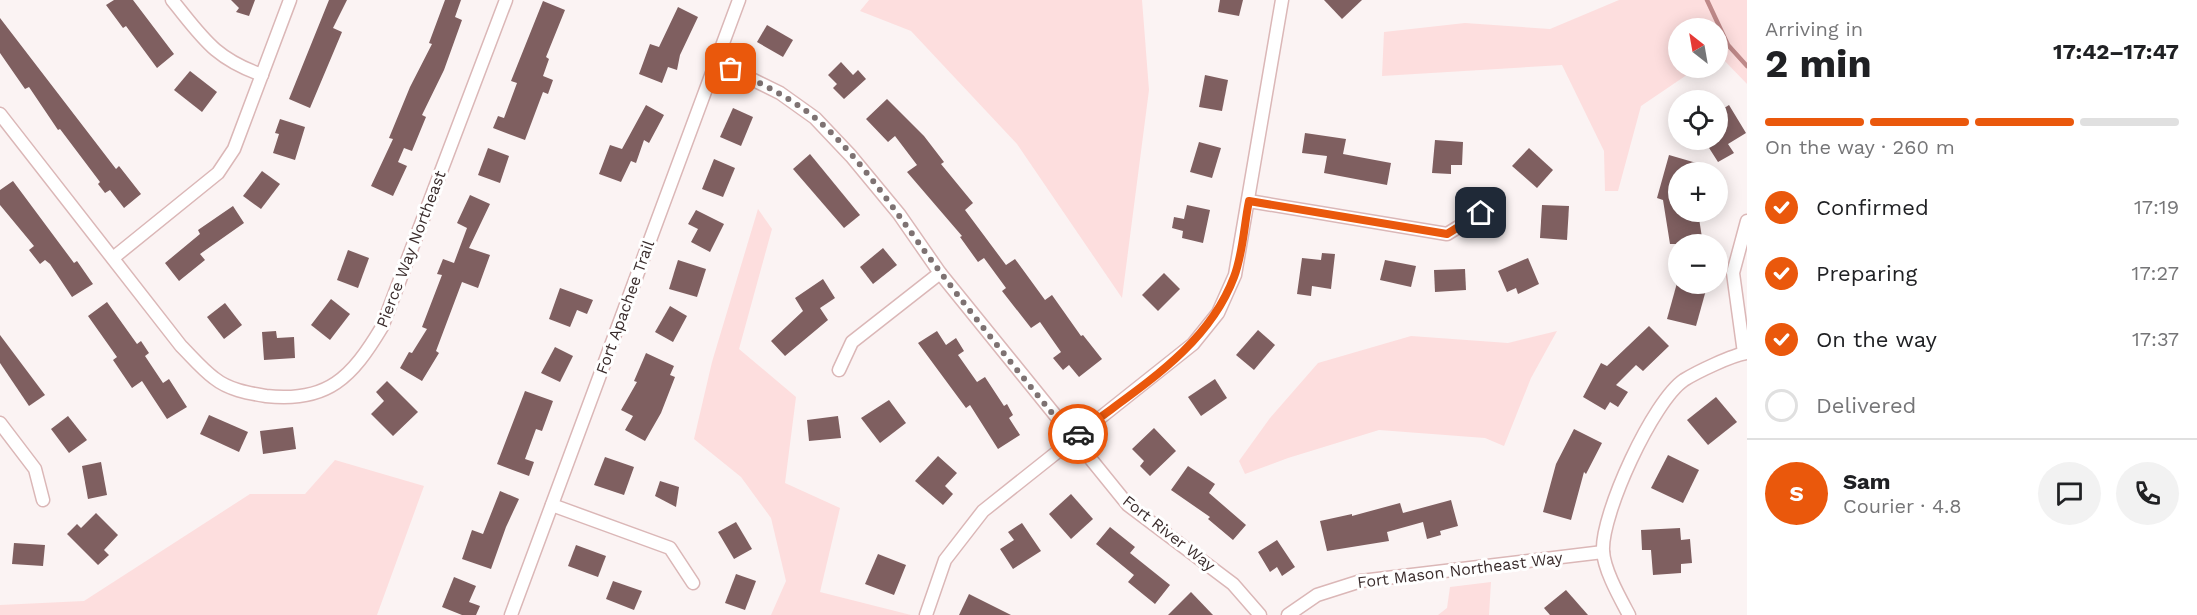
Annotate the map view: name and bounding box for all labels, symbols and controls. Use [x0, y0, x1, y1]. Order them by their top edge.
text: Arriving in [1765, 17, 1863, 41]
north arrow [1668, 18, 1728, 78]
map controls [1668, 18, 1728, 294]
text: 17:42–17:47 [2053, 39, 2179, 64]
text: 2 min [1765, 41, 1872, 86]
pin [705, 43, 756, 94]
icon: bag [714, 52, 747, 85]
button: locate [1668, 90, 1728, 150]
text: On the way · 260 m [1765, 135, 1955, 159]
button: + [1668, 162, 1728, 222]
street label: Pierce Way Northeast [372, 168, 450, 330]
pin [1455, 187, 1506, 238]
icon: check [1765, 191, 1798, 224]
text: Confirmed [1816, 195, 1929, 220]
text: 17:19 [2134, 195, 2179, 219]
icon: home [1464, 196, 1497, 229]
button: − [1668, 234, 1728, 294]
street label: Fort Apachee Trail [592, 237, 658, 377]
icon: check [1765, 257, 1798, 290]
text: Preparing [1816, 261, 1917, 286]
text: 17:27 [2132, 261, 2179, 285]
icon: check [1765, 323, 1798, 356]
text: On the way [1816, 327, 1937, 352]
text: 17:37 [2132, 327, 2179, 351]
text: Delivered [1816, 393, 1916, 418]
courier [1048, 404, 1108, 464]
icon: car [1062, 418, 1095, 451]
button: chat [2038, 462, 2101, 525]
button: phone [2116, 462, 2179, 525]
text: Sam [1843, 469, 1891, 494]
text: S [1789, 481, 1804, 506]
street label: Fort River Way [1119, 491, 1220, 575]
text: Courier · 4.8 [1843, 494, 1962, 518]
street label: Fort Mason Northeast Way [1356, 548, 1564, 592]

